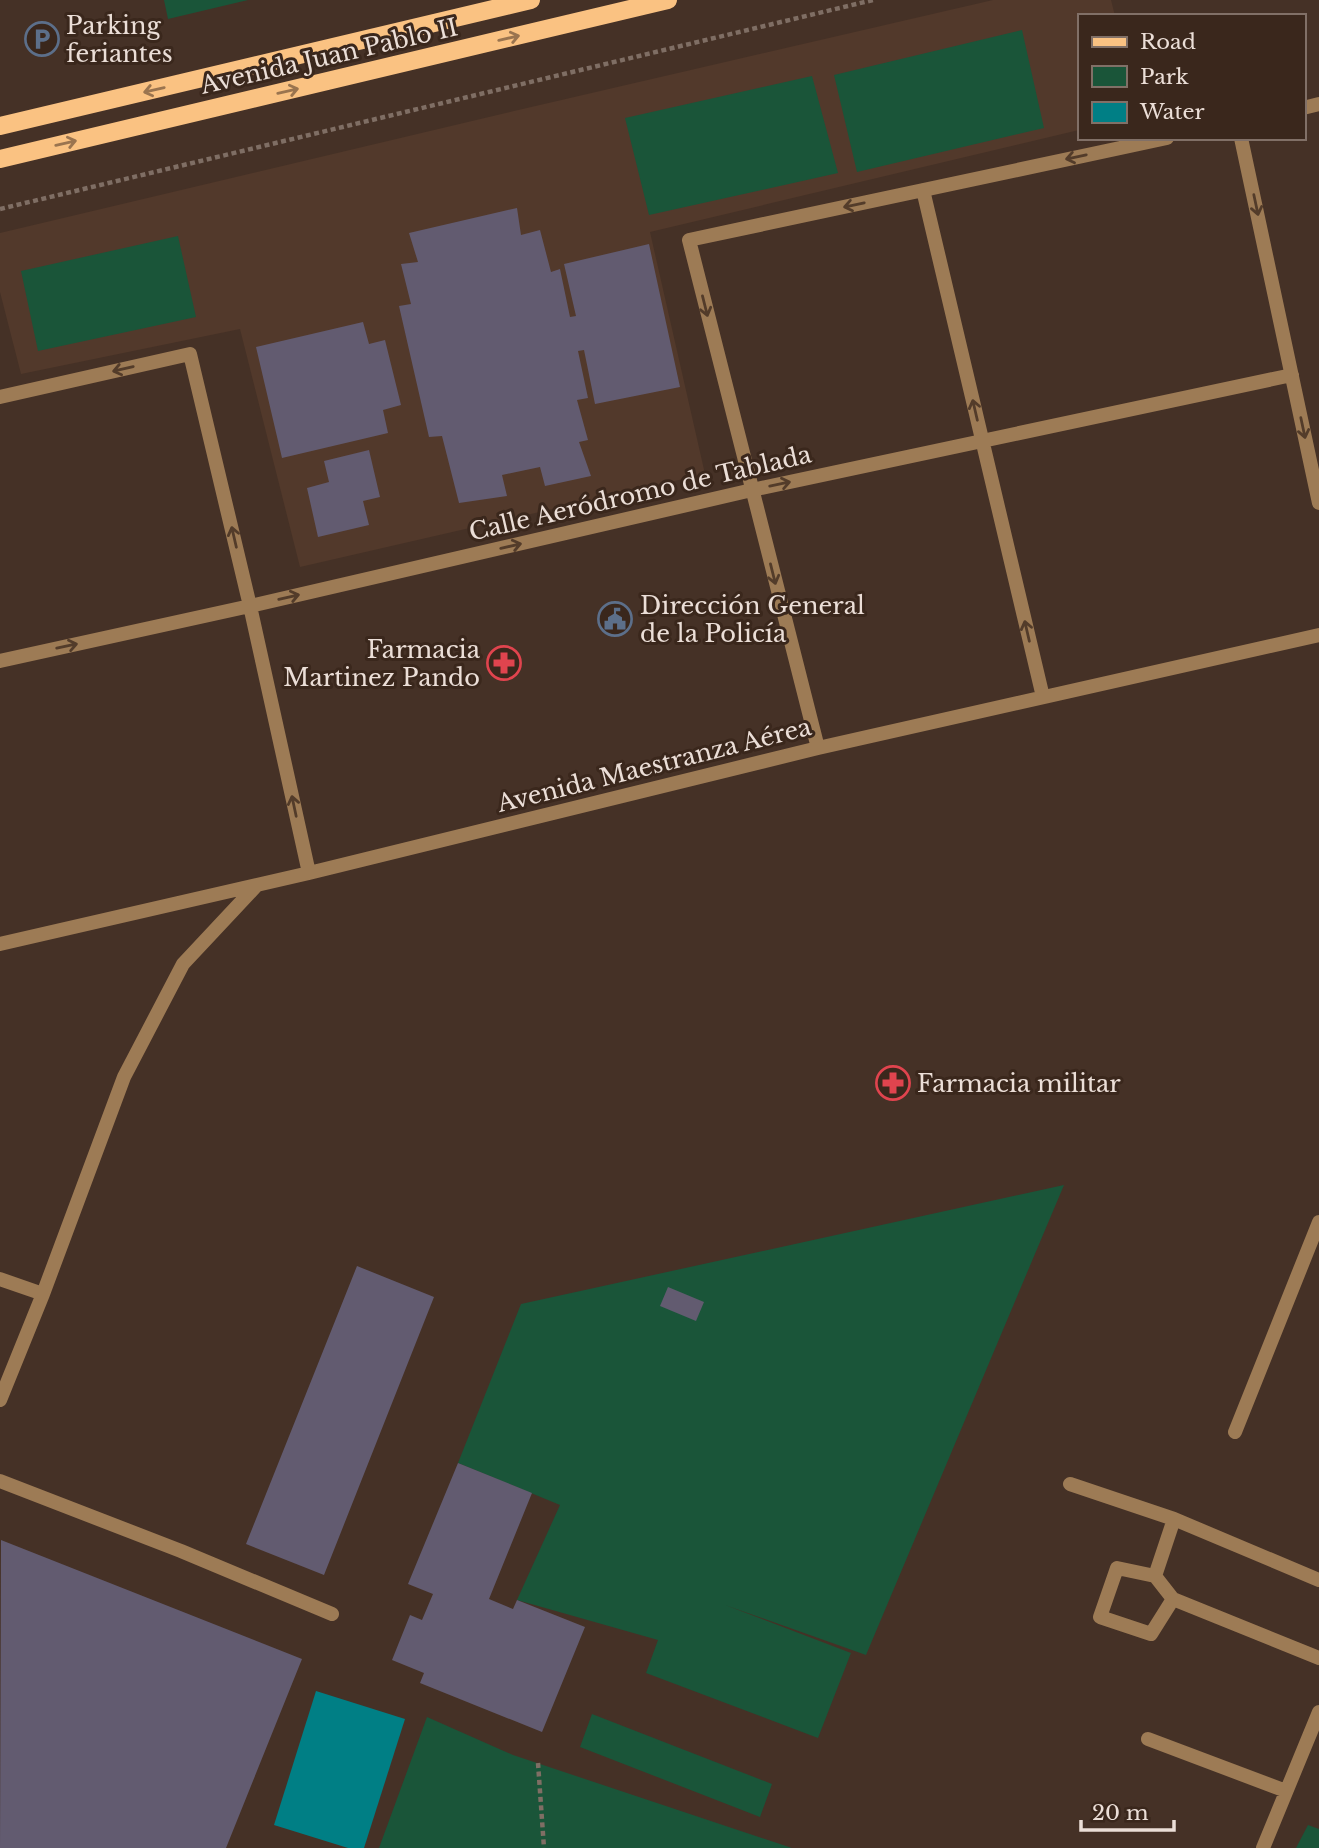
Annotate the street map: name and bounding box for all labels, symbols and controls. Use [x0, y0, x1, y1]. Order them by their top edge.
place label: Parking feriantes [66, 11, 173, 68]
street label: Avenida Juan Pablo II [197, 12, 460, 100]
legend [1078, 14, 1305, 140]
parking icon: Parking feriantes [23, 20, 61, 58]
text: Road [1140, 29, 1196, 55]
one-way arrow [497, 31, 520, 44]
text: Park [1140, 64, 1189, 90]
one-way arrow [276, 83, 299, 97]
one-way arrow [144, 84, 166, 97]
text: Water [1139, 99, 1204, 125]
one-way arrow [54, 136, 77, 149]
one-way arrow [1065, 151, 1088, 165]
one-way arrow [1249, 193, 1263, 216]
one-way arrow [843, 198, 866, 212]
one-way arrow [699, 294, 712, 317]
one-way arrow [112, 363, 135, 376]
one-way arrow [968, 399, 981, 422]
one-way arrow [1297, 416, 1310, 439]
street label: Calle Aeródromo de Tablada [466, 439, 815, 547]
one-way arrow [768, 477, 791, 491]
one-way arrow [226, 526, 239, 548]
one-way arrow [499, 539, 521, 552]
one-way arrow [767, 562, 780, 585]
one-way arrow [277, 590, 300, 604]
place label: Dirección General de la Policía [640, 591, 865, 648]
public building icon: Dirección General de la Policía [596, 600, 634, 638]
one-way arrow [1020, 620, 1034, 643]
place label: Farmacia Martinez Pando [283, 635, 481, 692]
one-way arrow [55, 639, 78, 653]
pharmacy icon: Farmacia Martinez Pando [485, 644, 523, 682]
street label: Avenida Maestranza Aérea [493, 712, 815, 818]
one-way arrow [287, 795, 301, 818]
pharmacy icon: Farmacia militar [874, 1064, 912, 1102]
place label: Farmacia militar [917, 1069, 1121, 1098]
scale bar [1081, 1788, 1174, 1832]
text: 20 m [1092, 1800, 1149, 1826]

